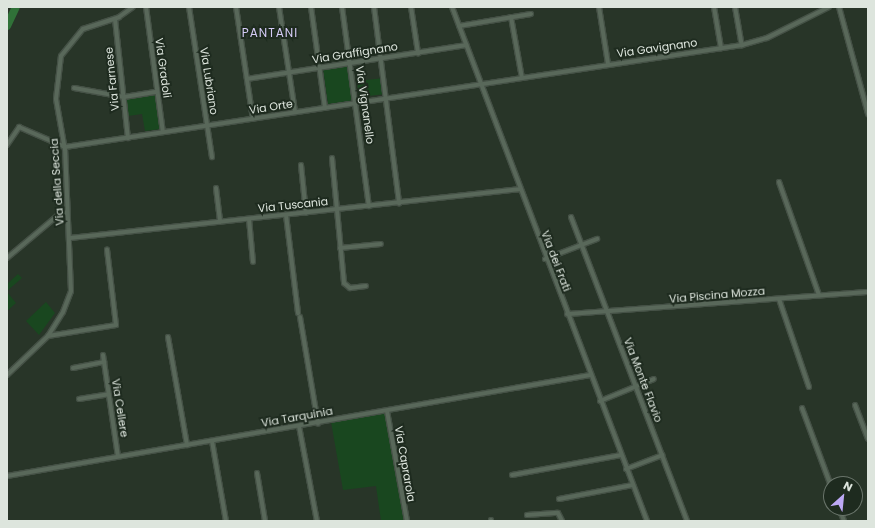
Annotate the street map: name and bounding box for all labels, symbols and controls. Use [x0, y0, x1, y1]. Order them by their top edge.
district label: PANTANI [242, 26, 298, 40]
street label: Via Gavignano [616, 36, 698, 60]
street label: Via Gradoli [152, 37, 174, 99]
street label: Via Graffignano [311, 40, 399, 66]
street label: Via Farnese [102, 46, 122, 112]
street label: Via Lubriano [197, 46, 221, 116]
street label: Via Vignanello [353, 65, 377, 145]
street label: Via Orte [248, 97, 294, 117]
street label: Via della Seccia [47, 138, 67, 226]
street label: Via Tuscania [257, 195, 329, 215]
street label: Via dei Frati [538, 229, 574, 293]
street label: Via Piscina Mozza [669, 284, 765, 306]
street label: Via Monte Flavio [621, 336, 665, 424]
street label: Via Cellere [109, 378, 131, 438]
street label: Via Tarquinia [260, 404, 334, 430]
street label: Via Caprarola [392, 425, 418, 503]
north arrow [823, 476, 863, 516]
text: N [841, 477, 855, 495]

